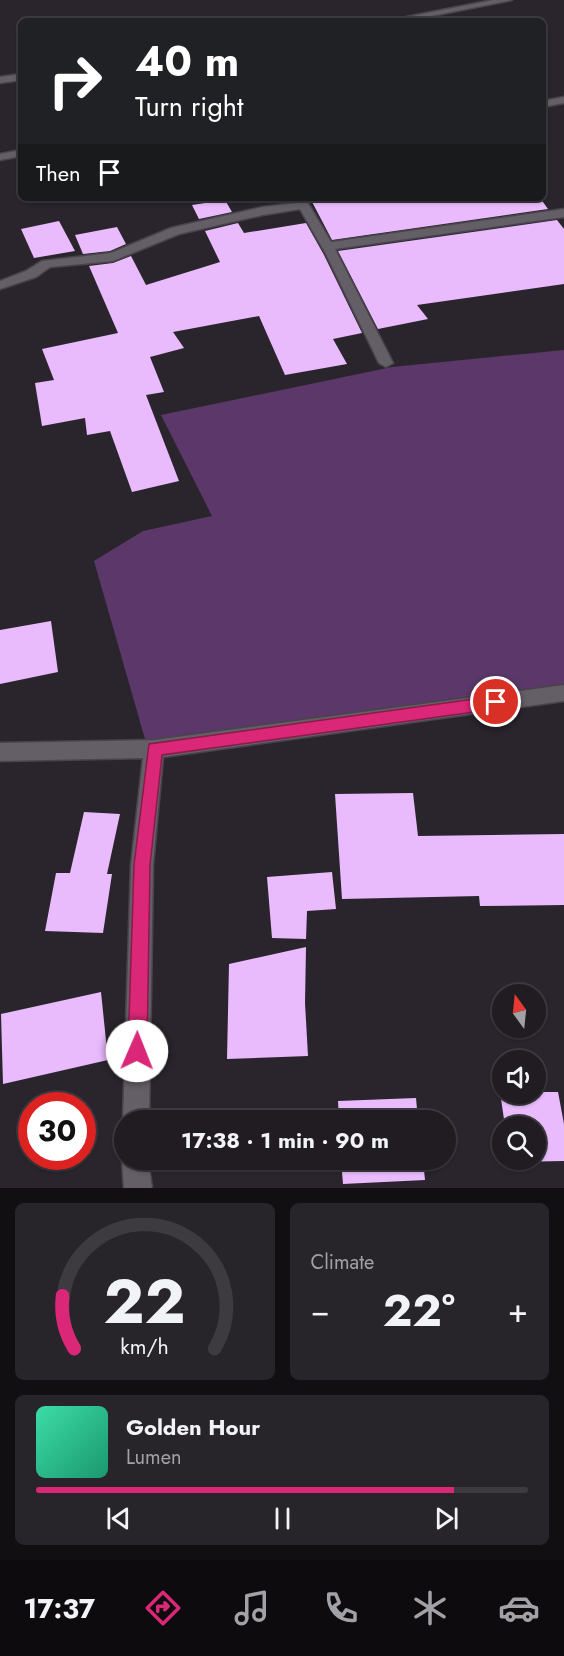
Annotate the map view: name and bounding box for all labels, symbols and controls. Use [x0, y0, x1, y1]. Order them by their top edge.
text: 40 m [135, 31, 239, 92]
icon: right [36, 42, 114, 120]
text: Turn right [135, 87, 243, 126]
icon: arrive [93, 156, 126, 189]
text: Then [36, 157, 81, 189]
pin [470, 676, 521, 727]
icon: arrive [479, 685, 512, 718]
north arrow [492, 984, 546, 1038]
map controls [492, 984, 546, 1170]
position arrow [105, 1019, 169, 1083]
button: sound [492, 1050, 546, 1104]
speed limit sign: 30 [18, 1092, 96, 1170]
button: search [492, 1116, 546, 1170]
text: 17:38 · 1 min · 90 m [181, 1124, 389, 1156]
text: Climate [311, 1248, 374, 1277]
text: 22 [104, 1256, 186, 1346]
text: 22° [383, 1278, 455, 1343]
text: − [311, 1287, 330, 1334]
text: + [508, 1287, 528, 1334]
text: km/h [121, 1331, 169, 1362]
text: Golden Hour [126, 1411, 260, 1443]
text: Lumen [126, 1443, 182, 1472]
icon: previous [102, 1502, 135, 1535]
icon: pause [266, 1502, 299, 1535]
icon: next [430, 1502, 463, 1535]
icon: directions [142, 1587, 184, 1629]
icon: music [231, 1587, 273, 1629]
icon: phone [320, 1587, 362, 1629]
icon: climate [409, 1587, 451, 1629]
icon: car [498, 1587, 540, 1629]
text: 17:37 [24, 1589, 95, 1628]

